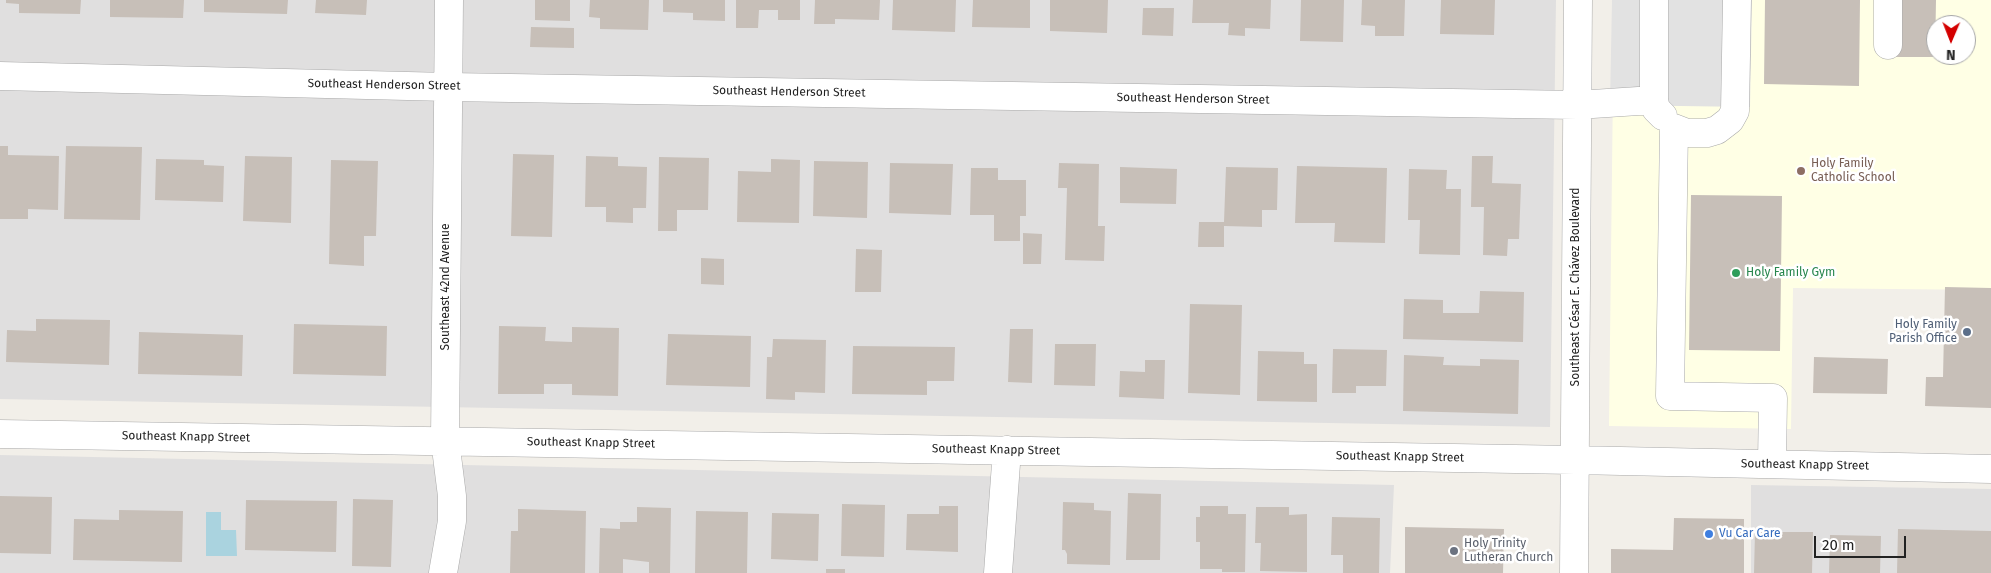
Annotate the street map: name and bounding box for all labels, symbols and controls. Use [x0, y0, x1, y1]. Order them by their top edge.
north arrow [1926, 15, 1976, 65]
text: N [1946, 46, 1956, 63]
street label: Southeast Henderson Street [307, 76, 461, 94]
street label: Southeast Henderson Street [712, 83, 866, 101]
street label: Southeast Henderson Street [1116, 90, 1270, 108]
place label: Holy Family Catholic School [1811, 157, 1895, 185]
marker: Holy Family Catholic School [1795, 165, 1807, 177]
street label: Southeast César E. Chávez Boulevard [1569, 188, 1583, 386]
street label: Southeast 42nd Avenue [439, 223, 453, 351]
place label: Holy Family Gym [1746, 266, 1835, 280]
marker: Holy Family Gym [1730, 267, 1742, 279]
place label: Holy Family Parish Office [1889, 318, 1957, 346]
marker: Holy Family Parish Office [1961, 326, 1973, 338]
street label: Southeast Knapp Street [122, 429, 250, 445]
street label: Southeast Knapp Street [527, 435, 655, 451]
street label: Southeast Knapp Street [932, 442, 1060, 458]
street label: Southeast Knapp Street [1336, 449, 1464, 465]
street label: Southeast Knapp Street [1741, 457, 1869, 473]
scale bar [1816, 526, 1908, 558]
place label: Vu Car Care [1719, 527, 1780, 541]
marker: Vu Car Care [1703, 528, 1715, 540]
text: 20 m [1822, 536, 1855, 554]
place label: Holy Trinity Lutheran Church [1464, 537, 1553, 565]
marker: Holy Trinity Lutheran Church [1448, 545, 1460, 557]

